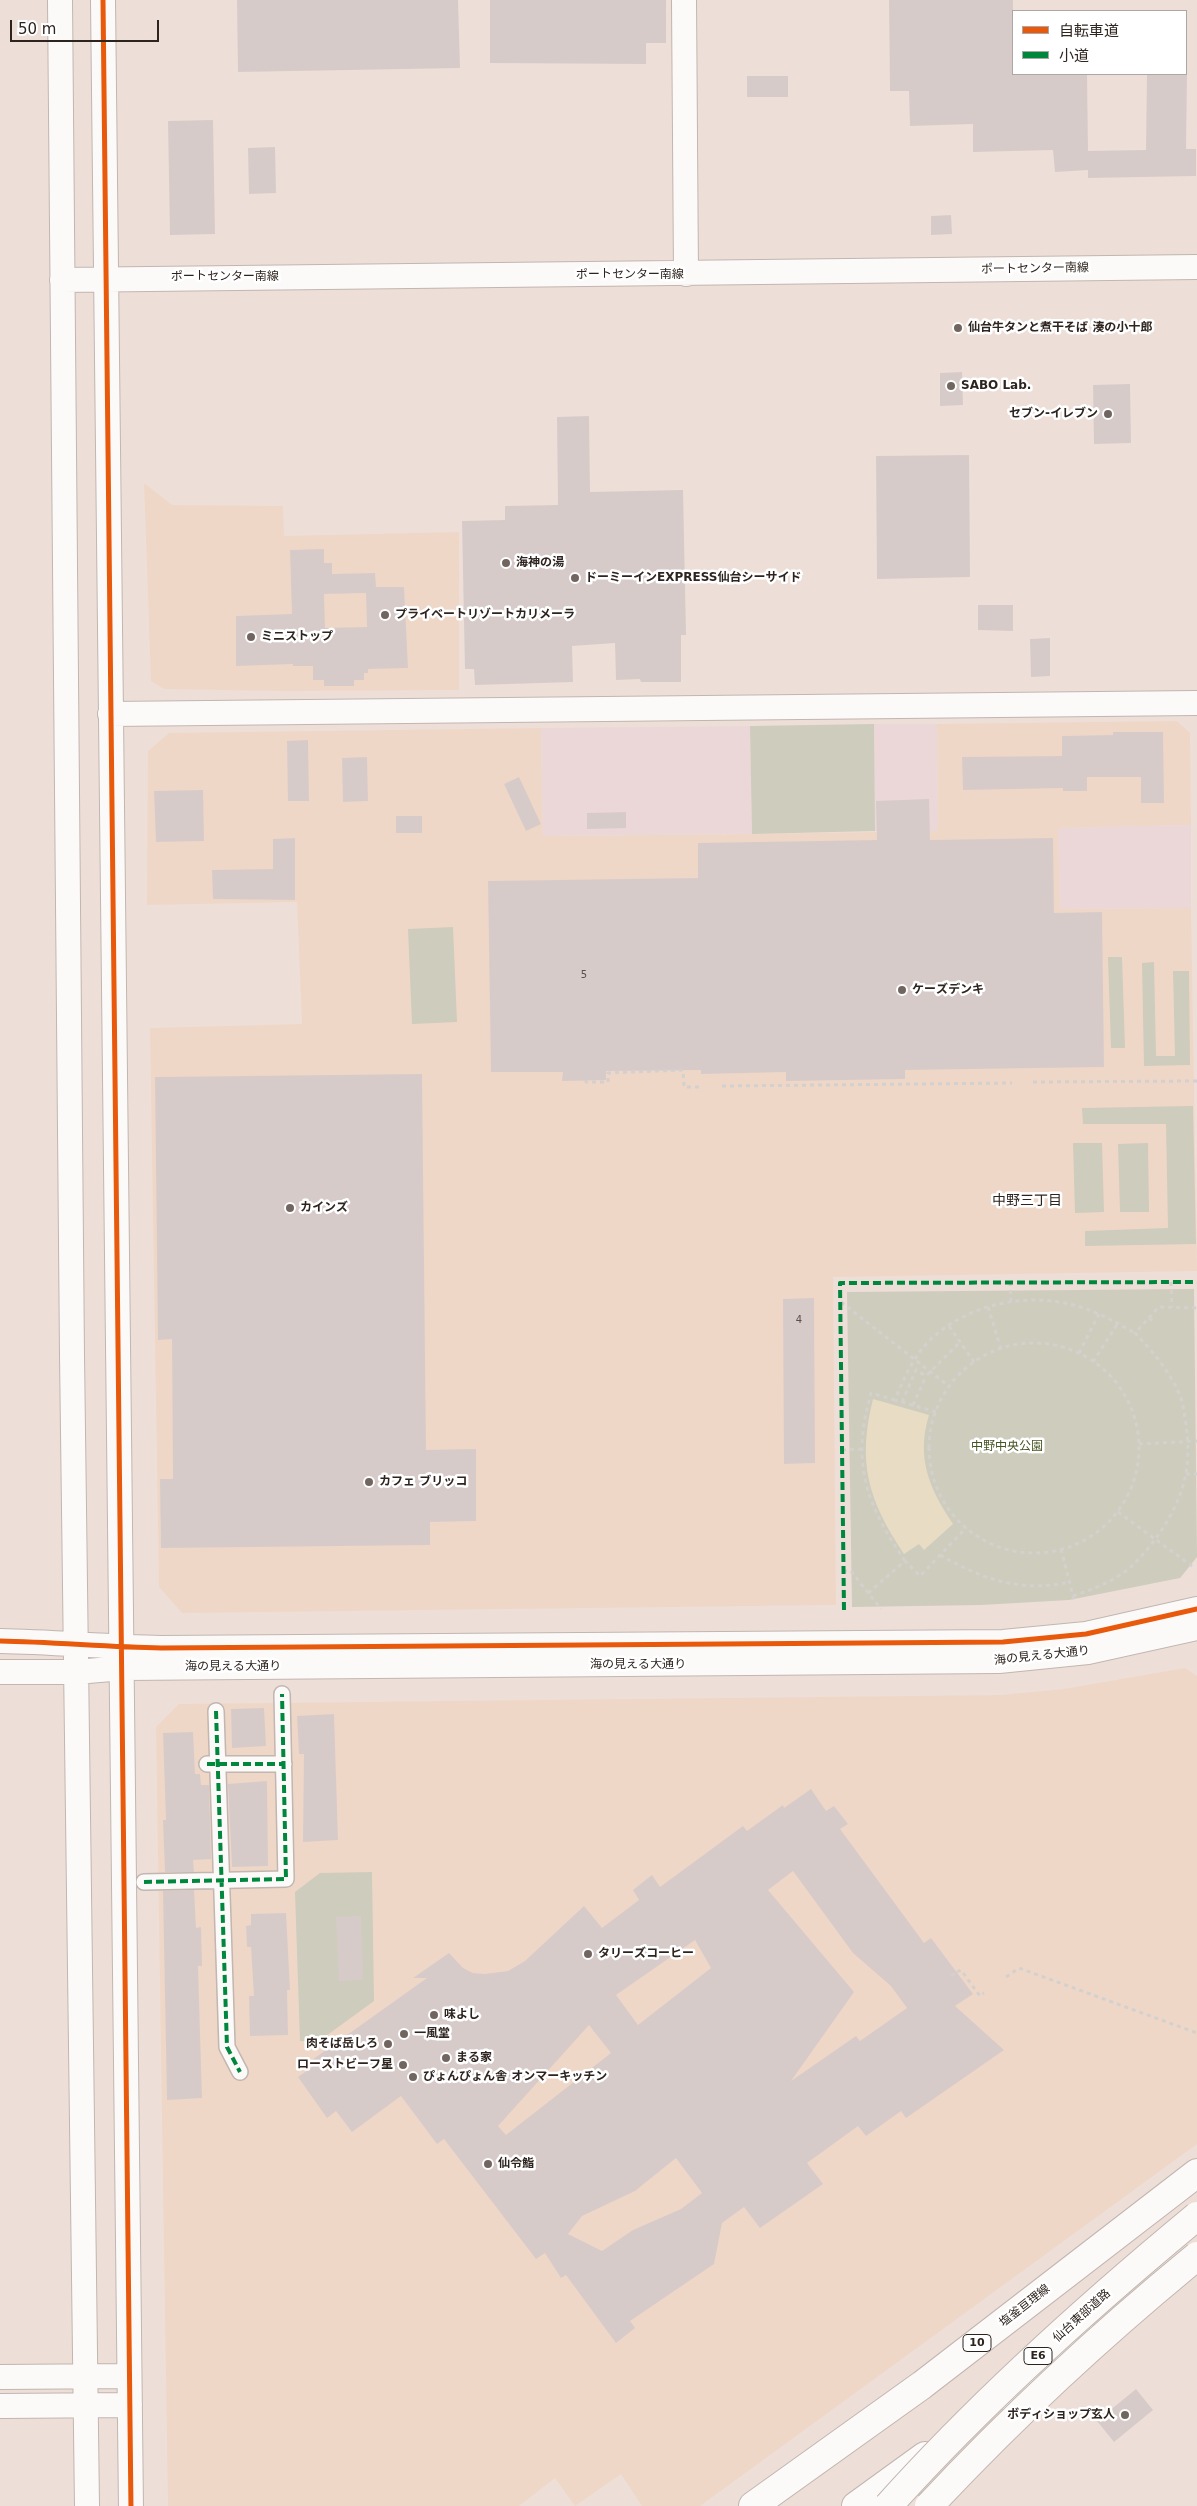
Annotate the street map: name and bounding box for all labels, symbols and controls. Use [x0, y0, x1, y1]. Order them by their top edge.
scale bar [12, 10, 161, 42]
legend [1012, 10, 1187, 75]
text: 50 m [18, 20, 56, 38]
text: 自転車道 [1059, 22, 1119, 40]
text: 小道 [1059, 47, 1089, 65]
street label: ポートセンター南線 [981, 261, 1089, 277]
street label: ポートセンター南線 [576, 268, 684, 282]
street label: ポートセンター南線 [171, 270, 279, 284]
place label: 仙台牛タンと煮干そば 湊の小十郎 [968, 321, 1152, 335]
marker: 仙台牛タンと煮干そば 湊の小十郎 [952, 322, 964, 334]
place label: SABO Lab. [961, 379, 1031, 393]
marker: SABO Lab. [945, 380, 957, 392]
place label: セブン-イレブン [1009, 407, 1098, 421]
marker: セブン-イレブン [1102, 408, 1114, 420]
place label: 海神の湯 [516, 556, 564, 570]
marker: 海神の湯 [500, 557, 512, 569]
place label: ドーミーインEXPRESS仙台シーサイド [585, 571, 801, 585]
marker: ドーミーインEXPRESS仙台シーサイド [569, 572, 581, 584]
place label: プライベートリゾートカリメーラ [395, 608, 575, 622]
marker: プライベートリゾートカリメーラ [379, 609, 391, 621]
place label: ミニストップ [261, 630, 333, 644]
marker: ミニストップ [245, 631, 257, 643]
house number: 5 [581, 969, 587, 981]
place label: ケーズデンキ [912, 983, 984, 997]
marker: ケーズデンキ [896, 984, 908, 996]
district label: 中野三丁目 [992, 1193, 1062, 1209]
place label: カインズ [300, 1201, 348, 1215]
marker: カインズ [284, 1202, 296, 1214]
house number: 4 [796, 1314, 802, 1326]
park label: 中野中央公園 [971, 1440, 1043, 1454]
place label: カフェ ブリッコ [379, 1475, 467, 1489]
marker: カフェ ブリッコ [363, 1476, 375, 1488]
street label: 海の見える大通り [994, 1644, 1090, 1668]
street label: 海の見える大通り [590, 1658, 686, 1672]
street label: 海の見える大通り [185, 1660, 281, 1674]
place label: タリーズコーヒー [598, 1947, 694, 1961]
marker: タリーズコーヒー [582, 1948, 594, 1960]
place label: 味よし [444, 2008, 480, 2022]
marker: 味よし [428, 2009, 440, 2021]
place label: 一風堂 [414, 2027, 450, 2041]
marker: 一風堂 [398, 2028, 410, 2040]
place label: 肉そば岳しろ [306, 2037, 378, 2051]
marker: 肉そば岳しろ [382, 2038, 394, 2050]
place label: まる家 [456, 2051, 492, 2065]
marker: まる家 [440, 2052, 452, 2064]
place label: ローストビーフ星 [297, 2058, 393, 2072]
marker: ローストビーフ星 [397, 2059, 409, 2071]
place label: ぴょんぴょん舎 オンマーキッチン [423, 2070, 607, 2084]
marker: ぴょんぴょん舎 オンマーキッチン [407, 2071, 419, 2083]
place label: 仙令鮨 [498, 2157, 534, 2171]
marker: 仙令鮨 [482, 2158, 494, 2170]
street label: 塩釜亘理線 [997, 2282, 1053, 2330]
street label: 仙台東部道路 [1050, 2287, 1114, 2345]
road number: 10 [963, 2334, 991, 2352]
road number: E6 [1024, 2348, 1052, 2364]
place label: ボディショップ玄人 [1007, 2408, 1115, 2422]
marker: ボディショップ玄人 [1119, 2409, 1131, 2421]

